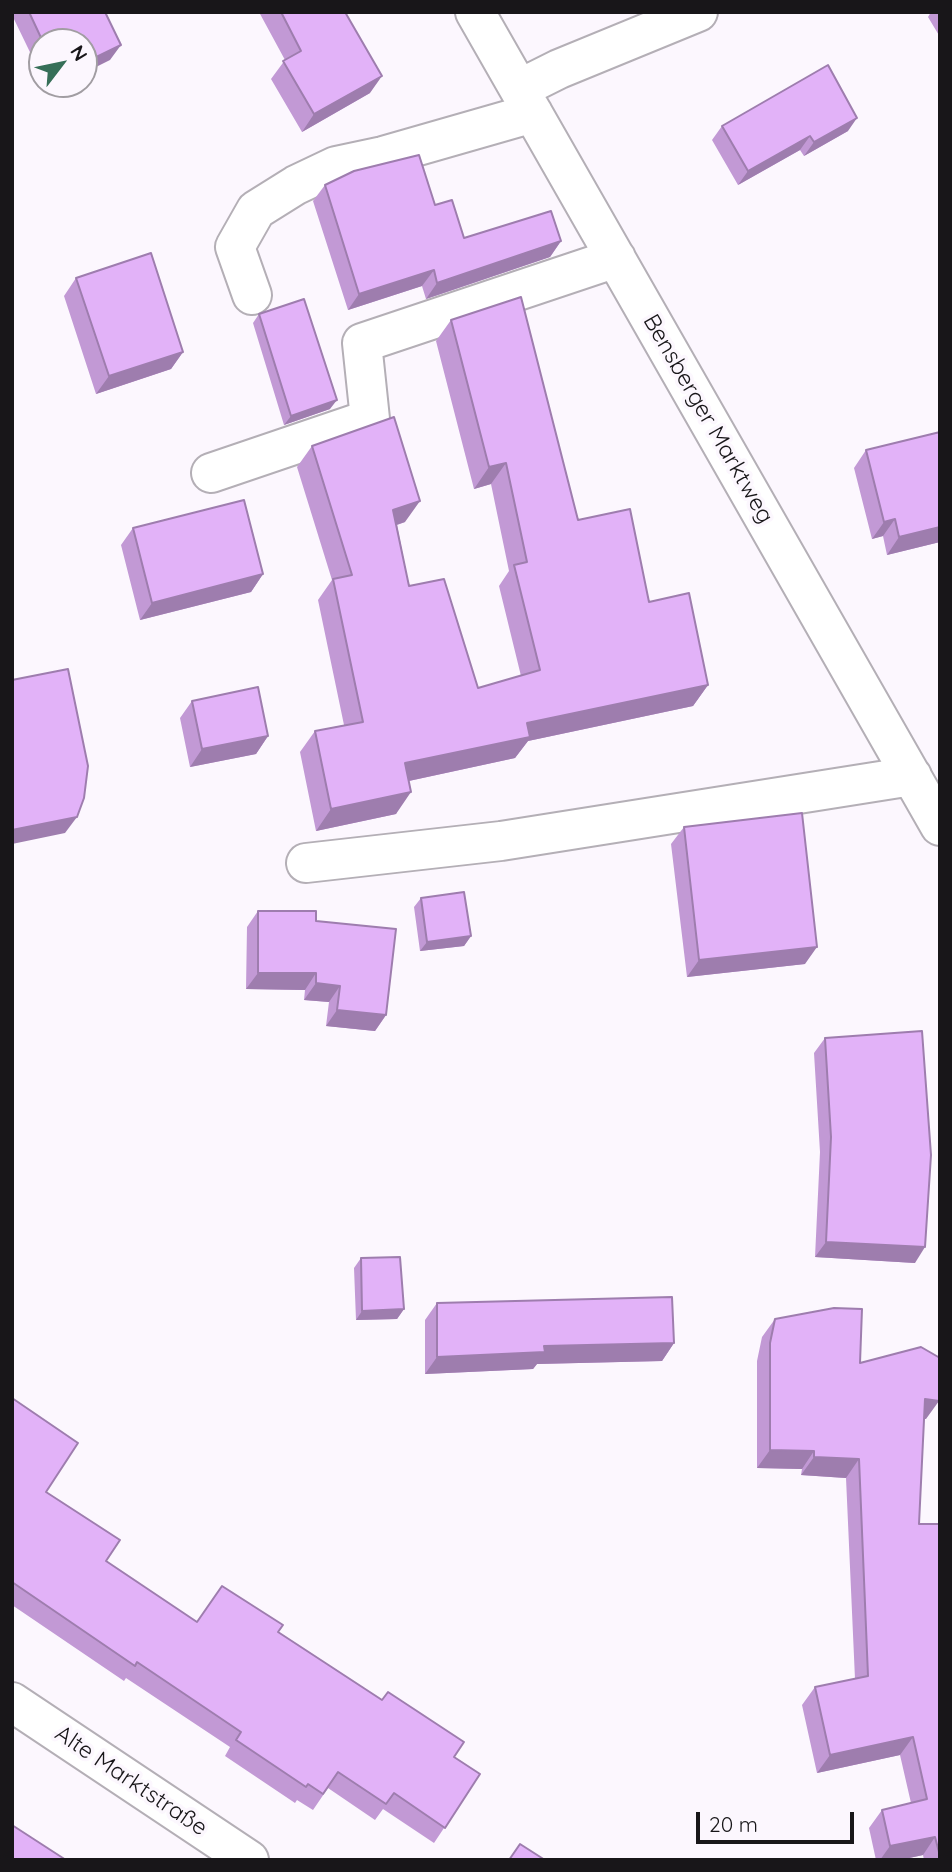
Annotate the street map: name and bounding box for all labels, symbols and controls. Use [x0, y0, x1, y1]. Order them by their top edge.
north arrow [28, 28, 98, 98]
text: N [65, 41, 93, 65]
street label: Bensberger Marktweg [637, 310, 779, 528]
street label: Alte Marktstraße [50, 1720, 212, 1842]
scale bar [700, 1798, 858, 1842]
text: 20 m [709, 1811, 758, 1837]

